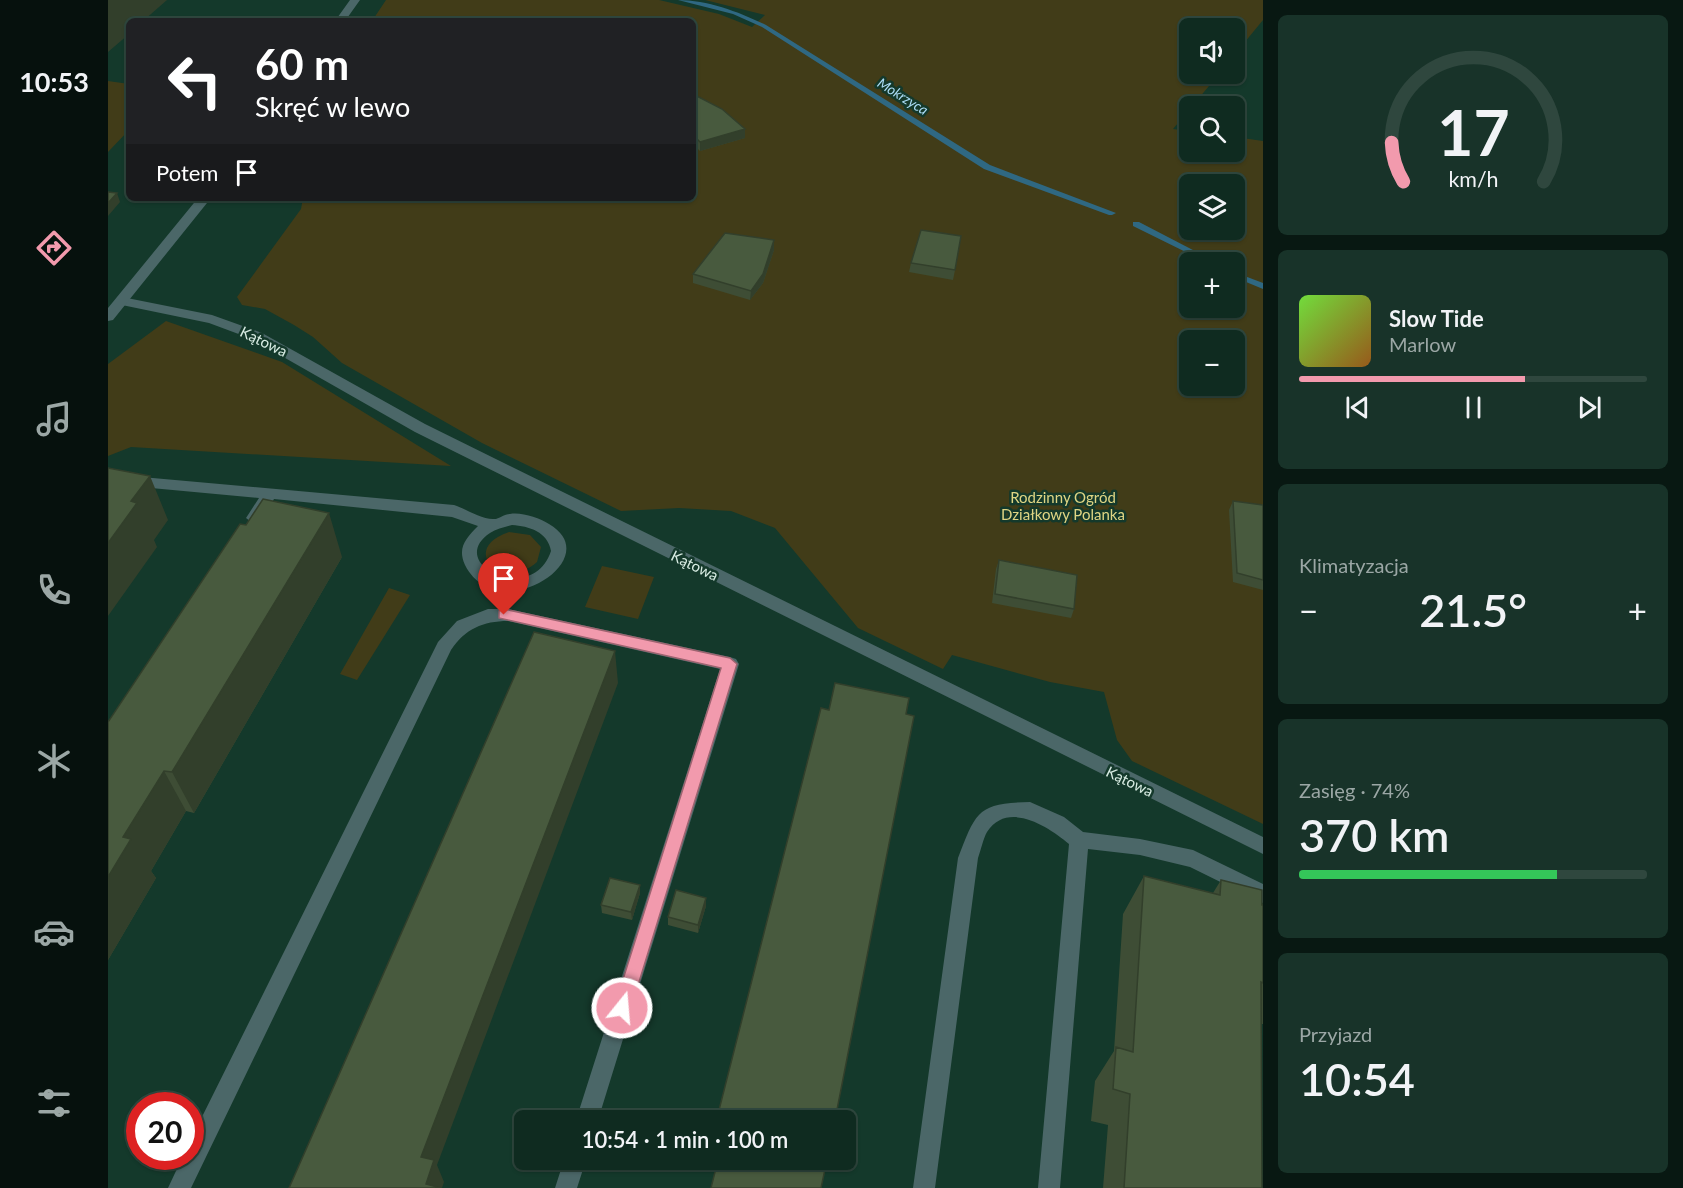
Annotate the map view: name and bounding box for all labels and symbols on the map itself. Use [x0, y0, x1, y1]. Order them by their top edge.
water label: Mokrzyca [875, 74, 931, 118]
street label: Kątowa [238, 322, 290, 360]
park label: Rodzinny Ogród Działkowy Polanka [1001, 488, 1125, 523]
street label: Kątowa [669, 546, 721, 584]
pin [478, 553, 529, 615]
street label: Kątowa [1104, 762, 1156, 800]
position arrow [590, 976, 654, 1040]
speed limit sign: 20 [126, 1092, 204, 1170]

